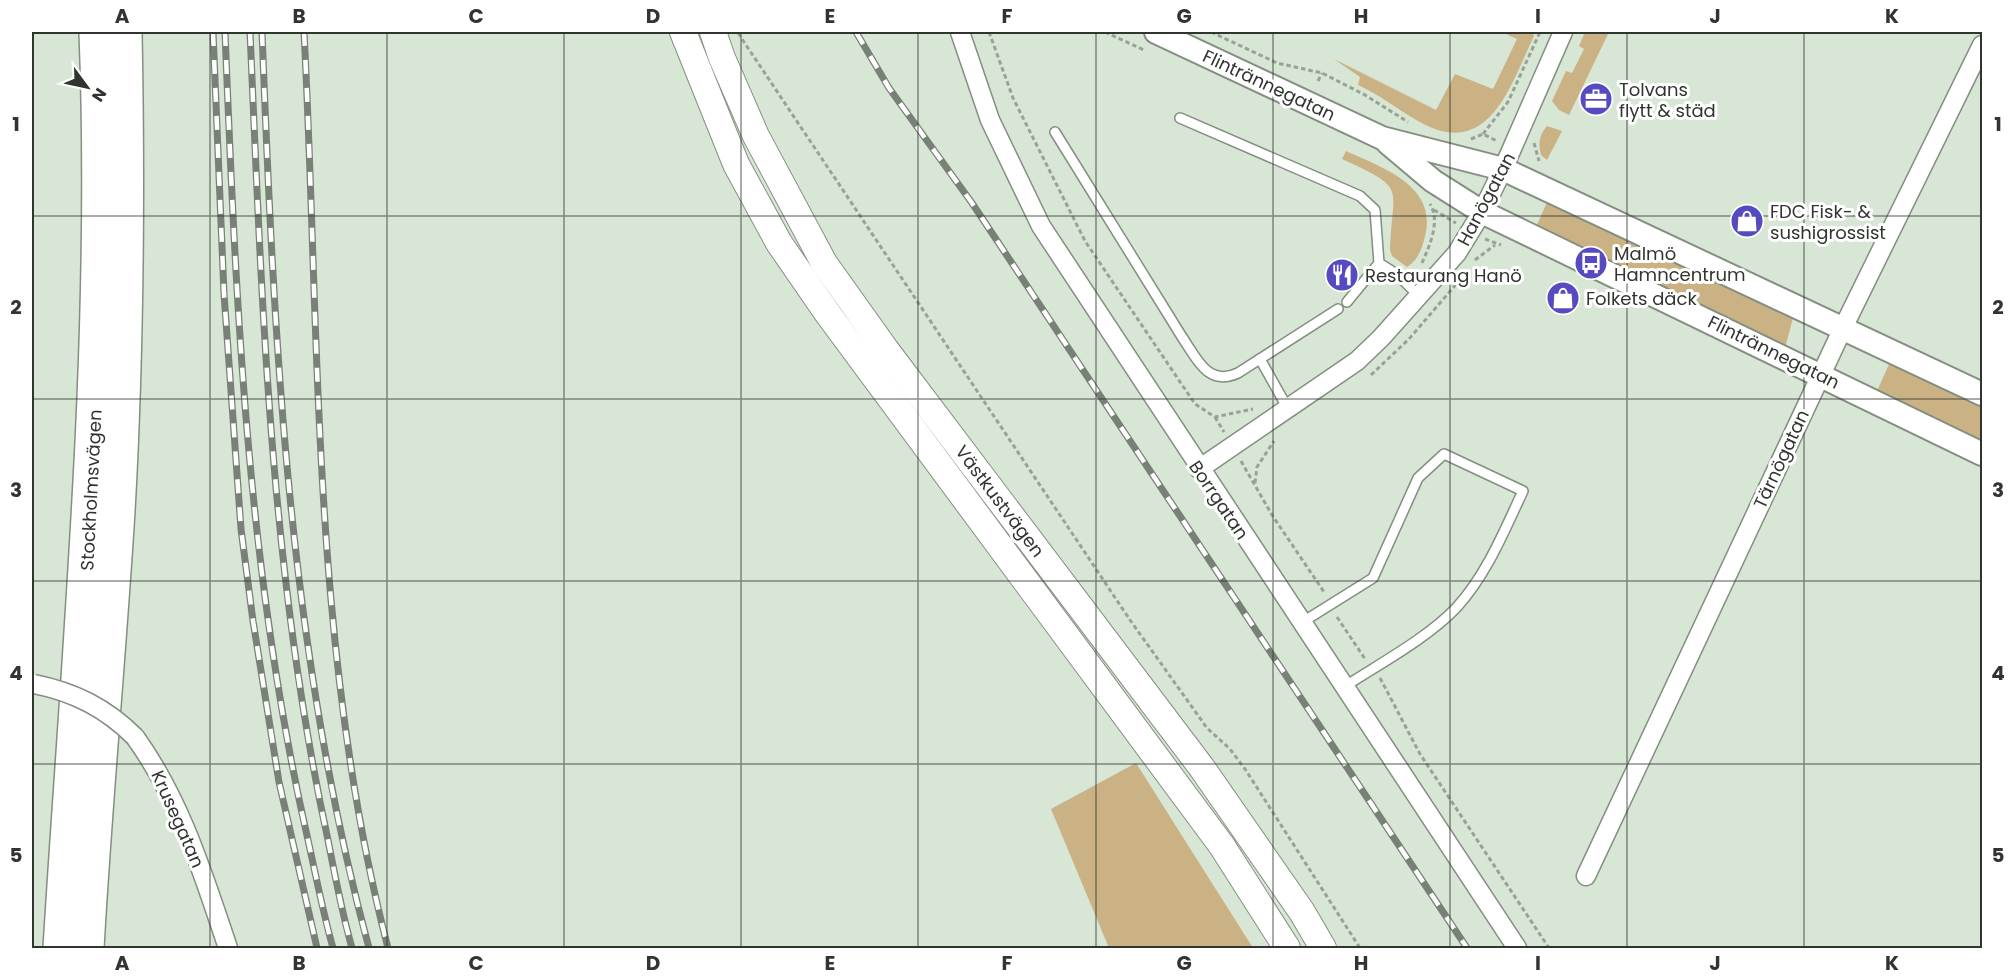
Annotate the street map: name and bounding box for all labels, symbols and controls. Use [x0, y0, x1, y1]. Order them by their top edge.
text: A [115, 2, 130, 30]
text: B [292, 2, 306, 30]
text: C [468, 2, 484, 30]
text: D [646, 2, 660, 30]
text: E [825, 2, 835, 30]
text: F [1002, 2, 1013, 30]
text: G [1176, 2, 1192, 30]
text: H [1354, 2, 1368, 30]
text: I [1535, 2, 1541, 30]
text: J [1709, 2, 1721, 30]
text: K [1885, 2, 1899, 30]
street label: Flintrännegatan [1199, 43, 1339, 127]
north arrow [57, 57, 117, 117]
place label: Tolvans flytt & städ [1619, 77, 1716, 123]
office icon: Tolvans flytt & städ [1578, 81, 1614, 117]
text: N [86, 84, 112, 106]
text: 1 [12, 110, 20, 138]
text: 1 [1994, 110, 2002, 138]
street label: Hanögatan [1451, 148, 1521, 250]
place label: FDC Fisk- & sushigrossist [1770, 199, 1886, 245]
shop icon: FDC Fisk- & sushigrossist [1729, 203, 1765, 239]
place label: Malmö Hamncentrum [1614, 241, 1746, 287]
bus stop icon: Malmö Hamncentrum [1573, 245, 1609, 281]
restaurant icon: Restaurang Hanö [1324, 257, 1360, 293]
place label: Restaurang Hanö [1365, 263, 1522, 288]
shop icon: Folkets däck [1545, 280, 1581, 316]
place label: Folkets däck [1586, 286, 1697, 311]
text: 2 [10, 293, 22, 321]
text: 2 [1992, 293, 2004, 321]
street label: Flintrännegatan [1704, 309, 1844, 395]
street label: Tärnögatan [1747, 406, 1815, 512]
street label: Stockholmsvägen [74, 409, 108, 571]
street label: Västkustvägen [950, 440, 1050, 562]
street label: Borrgatan [1183, 455, 1255, 545]
text: 3 [10, 476, 22, 504]
text: 3 [1992, 476, 2004, 504]
text: 4 [9, 659, 23, 687]
text: 4 [1991, 659, 2005, 687]
street label: Krusegatan [145, 766, 211, 872]
text: 5 [10, 841, 23, 869]
text: 5 [1992, 841, 2005, 869]
text: A [115, 949, 130, 977]
text: B [292, 949, 306, 977]
text: C [468, 949, 484, 977]
text: D [646, 949, 660, 977]
text: E [825, 949, 835, 977]
text: F [1002, 949, 1013, 977]
text: G [1176, 949, 1192, 977]
text: H [1354, 949, 1368, 977]
text: I [1535, 949, 1541, 977]
text: J [1709, 949, 1721, 977]
text: K [1885, 949, 1899, 977]

